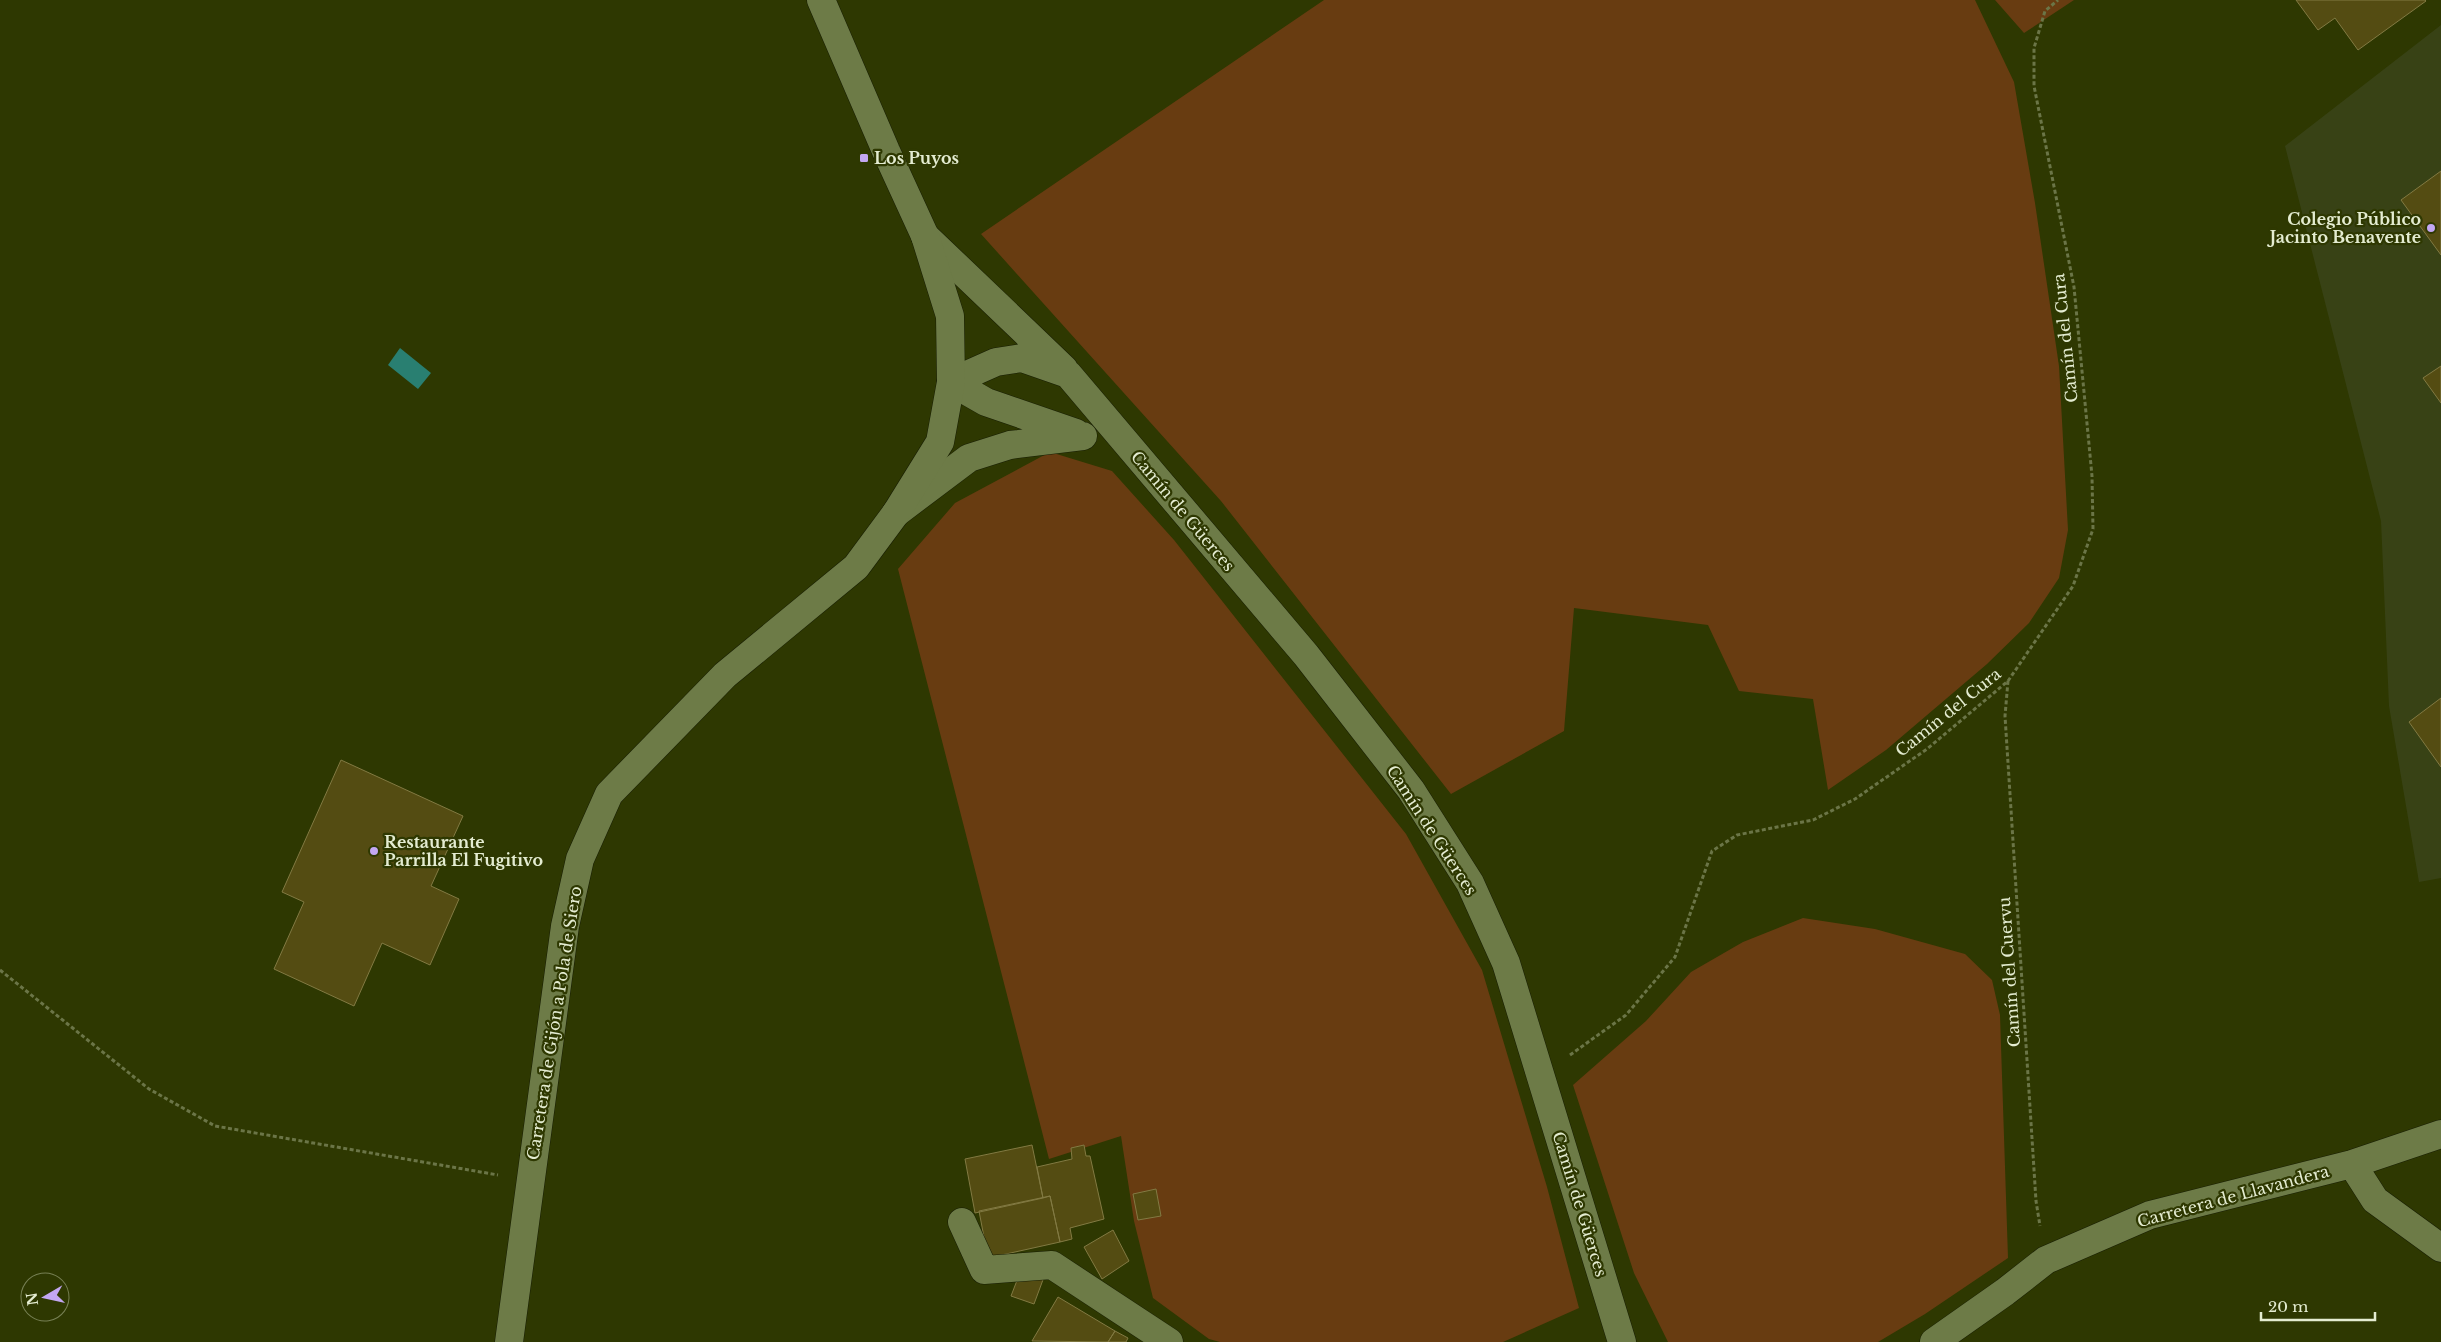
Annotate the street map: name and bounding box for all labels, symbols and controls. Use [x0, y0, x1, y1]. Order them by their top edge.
place label: Los Puyos [874, 148, 959, 168]
marker: Los Puyos [858, 152, 870, 164]
place label: Colegio Público Jacinto Benavente [2267, 209, 2421, 247]
marker: Colegio Público Jacinto Benavente [2425, 222, 2437, 234]
street label: Camín del Cura [2048, 272, 2082, 404]
street label: Camín de Güerces [1127, 447, 1239, 575]
street label: Camín del Cura [1891, 663, 2005, 761]
street label: Camín de Güerces [1383, 761, 1481, 899]
place label: Restaurante Parrilla El Fugitivo [384, 832, 543, 870]
marker: Restaurante Parrilla El Fugitivo [368, 845, 380, 857]
street label: Carretera de Gijón a Pola de Siero [522, 885, 586, 1161]
street label: Camín del Cuervu [1994, 896, 2024, 1048]
street label: Camín de Güerces [1548, 1129, 1612, 1279]
street label: Carretera de Llavandera [2135, 1161, 2331, 1231]
north arrow [20, 1272, 70, 1322]
scale bar [2261, 1290, 2375, 1322]
text: N [22, 1291, 42, 1307]
text: 20 m [2268, 1297, 2308, 1316]

